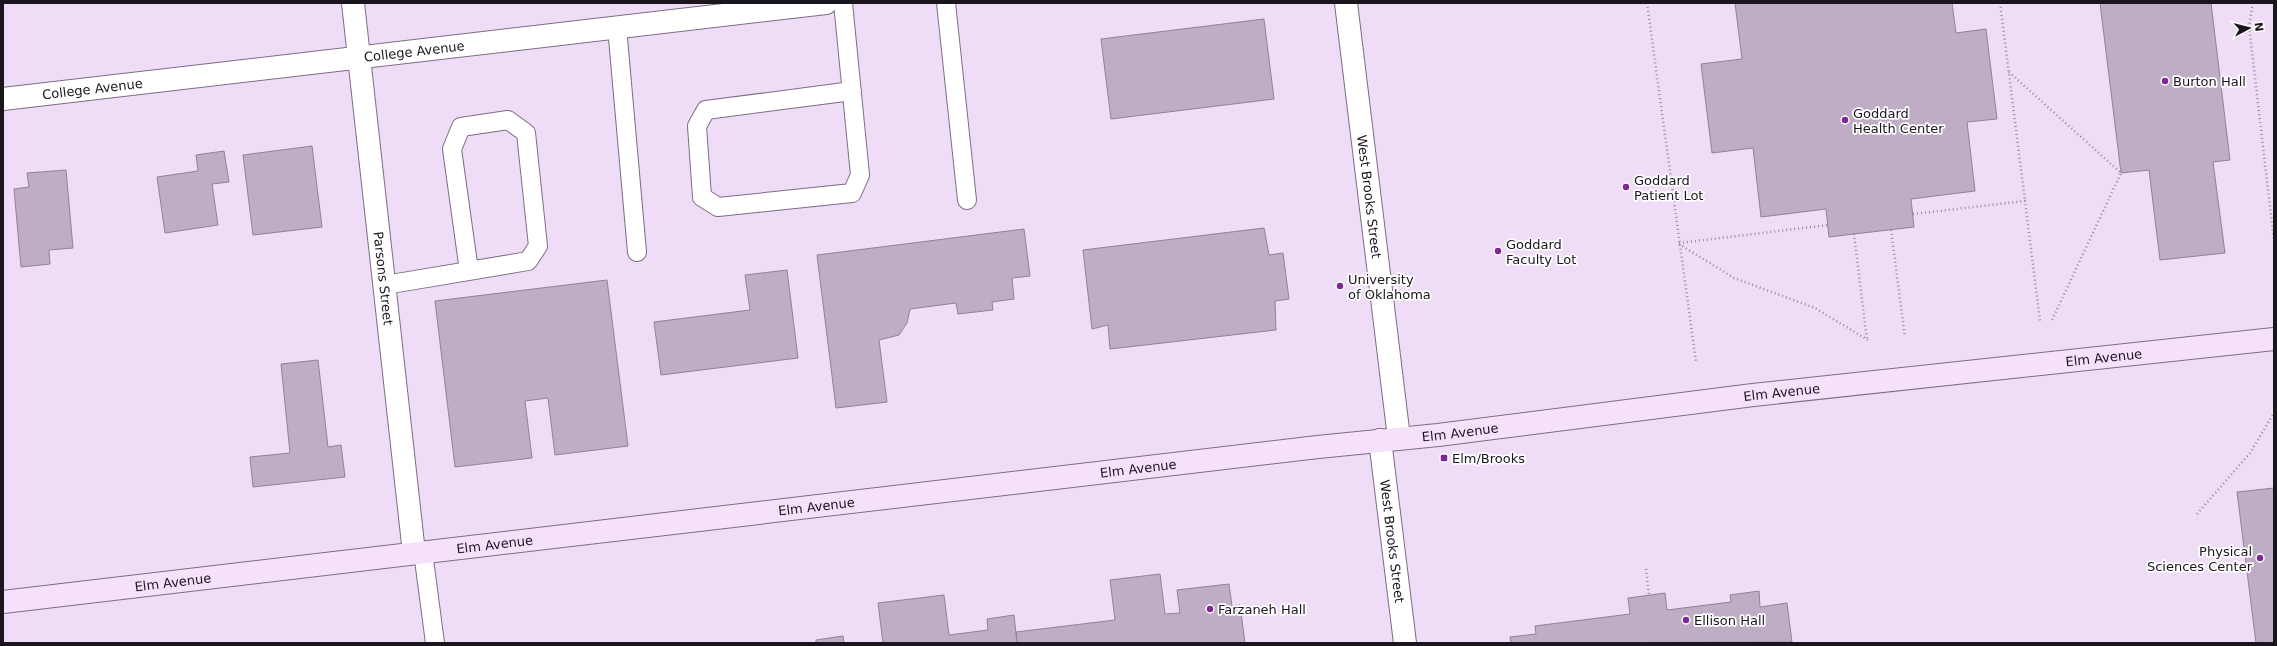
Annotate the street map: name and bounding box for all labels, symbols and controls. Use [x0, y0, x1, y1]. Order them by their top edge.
north arrow [2229, 8, 2269, 48]
text: N [2251, 21, 2265, 32]
street label: College Avenue [363, 38, 465, 65]
place label: Burton Hall [2173, 74, 2246, 89]
street label: College Avenue [41, 76, 144, 102]
marker: Burton Hall [2160, 76, 2170, 86]
place label: Goddard Health Center [1853, 106, 1944, 136]
marker: Goddard Health Center [1840, 115, 1850, 125]
street label: West Brooks Street [1354, 134, 1384, 259]
place label: Goddard Patient Lot [1634, 173, 1703, 203]
marker: Goddard Patient Lot [1621, 182, 1631, 192]
street label: Parsons Street [370, 231, 396, 326]
place label: Goddard Faculty Lot [1506, 237, 1576, 267]
marker: Goddard Faculty Lot [1493, 246, 1503, 256]
place label: University of Oklahoma [1348, 272, 1431, 302]
marker: University of Oklahoma [1335, 281, 1345, 291]
street label: Elm Avenue [2065, 346, 2143, 369]
street label: Elm Avenue [1742, 381, 1821, 404]
street label: Elm Avenue [1421, 420, 1499, 445]
place label: Elm/Brooks [1452, 451, 1525, 466]
marker: Elm/Brooks [1439, 453, 1449, 463]
street label: Elm Avenue [1099, 457, 1177, 481]
street label: West Brooks Street [1377, 479, 1407, 604]
street label: Elm Avenue [777, 495, 856, 519]
street label: Elm Avenue [456, 533, 534, 557]
place label: Physical Sciences Center [2147, 544, 2253, 574]
marker: Physical Sciences Center [2255, 553, 2265, 563]
street label: Elm Avenue [134, 571, 212, 594]
place label: Farzaneh Hall [1218, 602, 1306, 617]
marker: Farzaneh Hall [1205, 604, 1215, 614]
place label: Ellison Hall [1694, 613, 1765, 628]
marker: Ellison Hall [1681, 615, 1691, 625]

